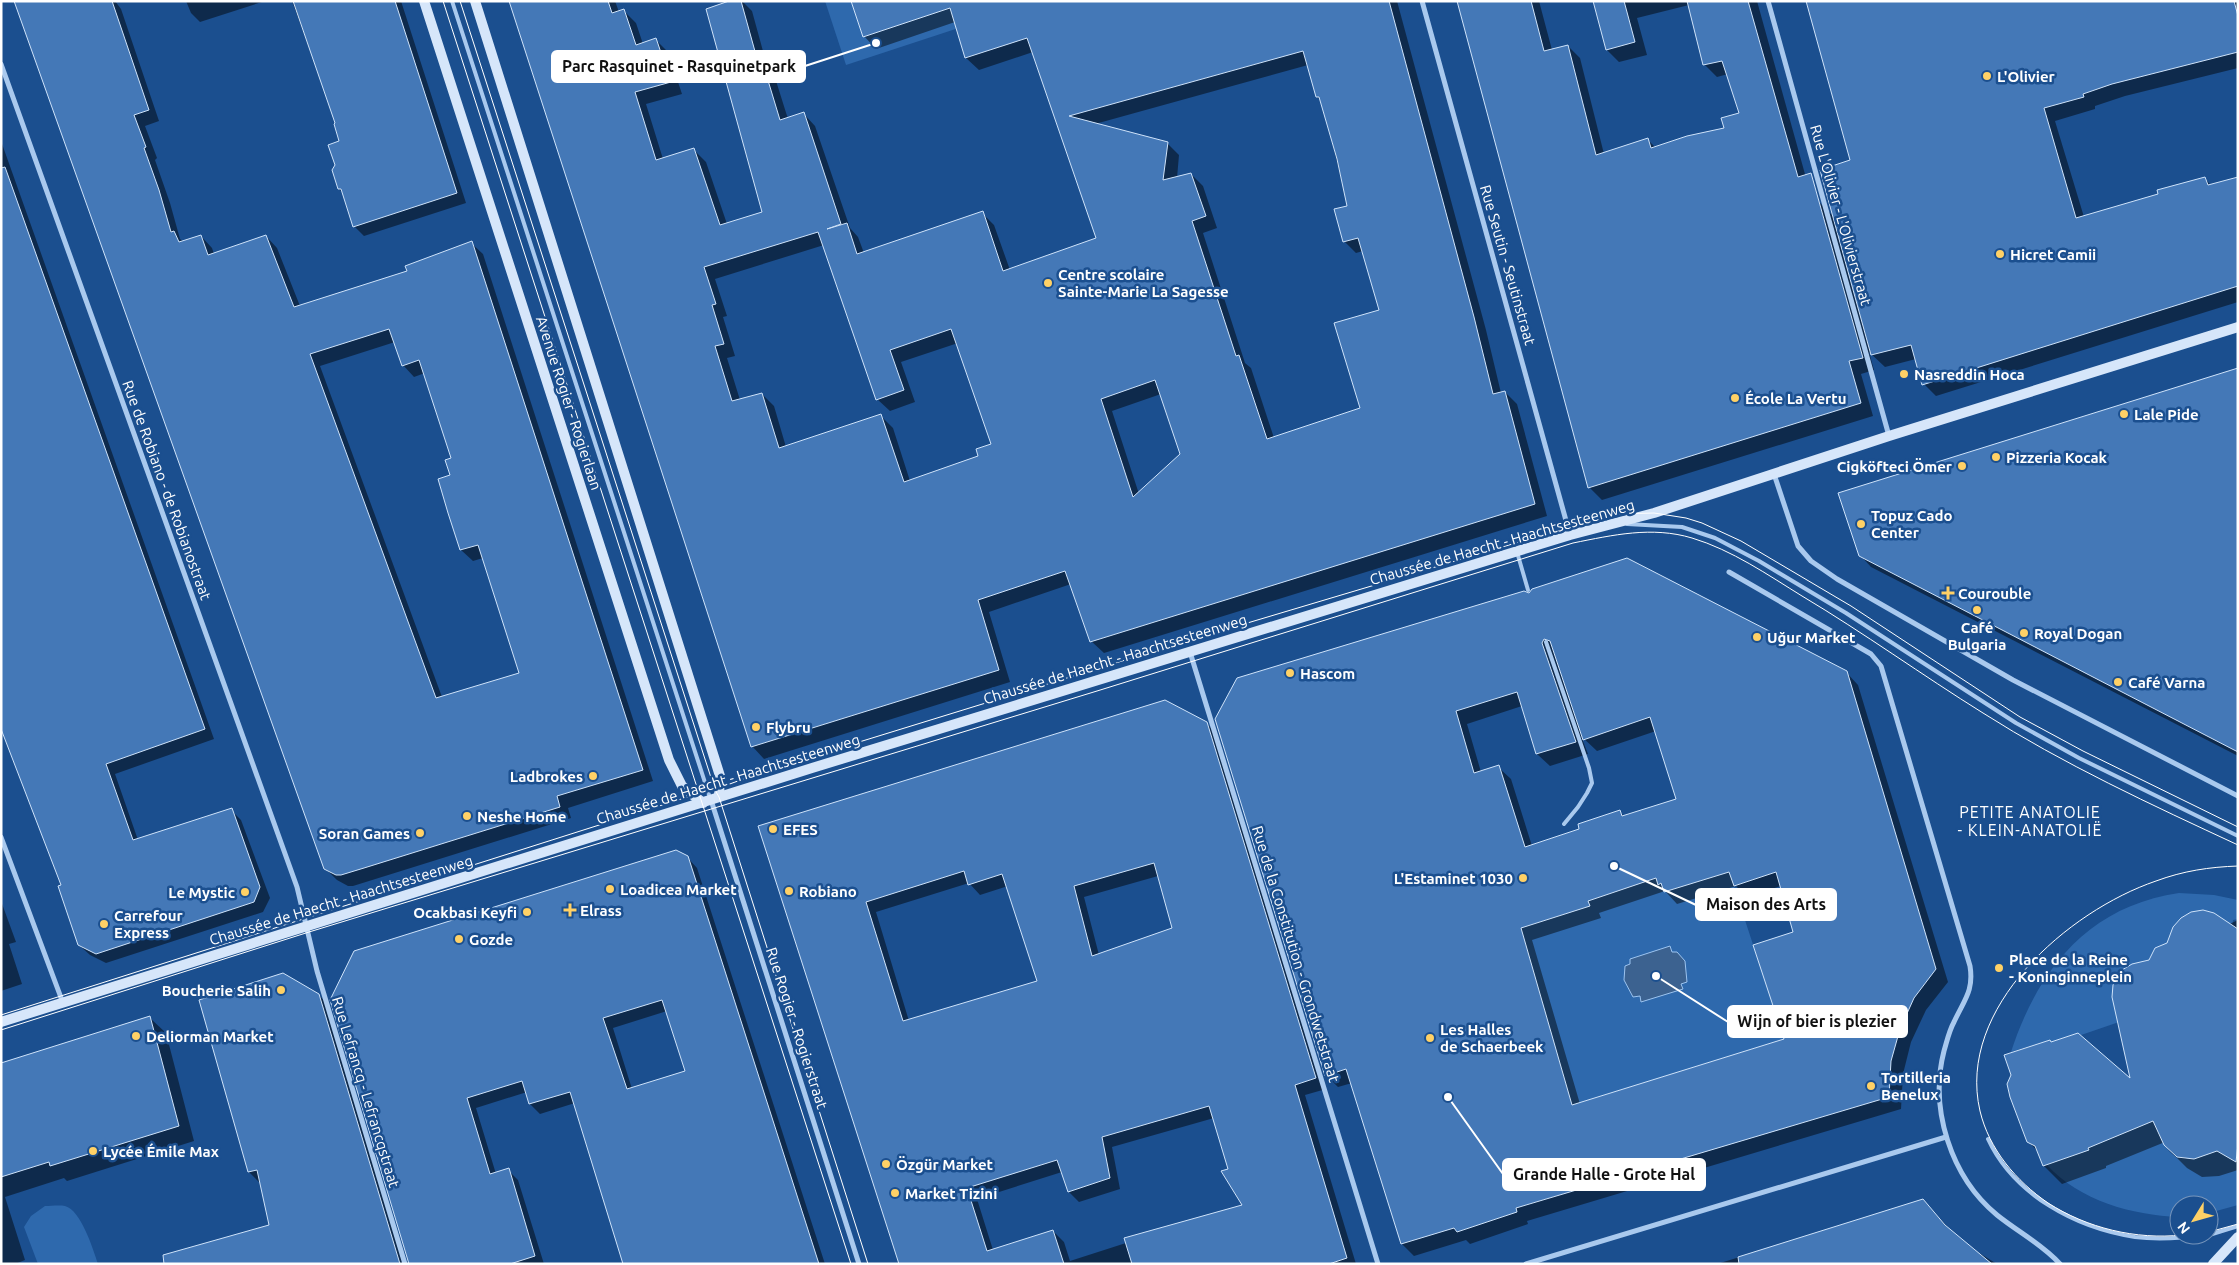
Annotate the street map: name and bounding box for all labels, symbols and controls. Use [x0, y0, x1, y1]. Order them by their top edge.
callout: Parc Rasquinet - Rasquinetpark [552, 51, 805, 82]
text: Parc Rasquinet - Rasquinetpark [562, 57, 796, 75]
place label: L'Olivier [1997, 68, 2056, 85]
marker: L'Olivier [1981, 70, 1993, 82]
street label: Rue L'Olivier - L'Olivierstraat [1807, 123, 1875, 307]
street label: Rue Seutin - Seutinstraat [1477, 183, 1539, 347]
place label: Hicret Camii [2010, 246, 2096, 263]
marker: Hicret Camii [1994, 248, 2006, 260]
place label: Centre scolaire Sainte-Marie La Sagesse [1058, 266, 1229, 300]
marker: Centre scolaire Sainte-Marie La Sagesse [1042, 277, 1054, 289]
street label: Avenue Rogier - Rogierlaan [533, 314, 605, 492]
place label: Nasreddin Hoca [1914, 366, 2025, 383]
marker: Nasreddin Hoca [1898, 368, 1910, 380]
street label: Rue de Robiano - de Robianostraat [119, 378, 215, 602]
place label: École La Vertu [1745, 390, 1847, 407]
marker: École La Vertu [1729, 392, 1741, 404]
place label: Lale Pide [2134, 406, 2199, 423]
marker: Lale Pide [2118, 408, 2130, 420]
place label: Pizzeria Kocak [2006, 449, 2108, 466]
marker: Pizzeria Kocak [1990, 451, 2002, 463]
place label: Cigköfteci Ömer [1837, 458, 1953, 475]
marker: Cigköfteci Ömer [1956, 460, 1968, 472]
street label: Chaussée de Haecht - Haachtsesteenweg [1368, 496, 1636, 588]
place label: Topuz Cado Center [1871, 507, 1953, 541]
marker: Topuz Cado Center [1855, 518, 1867, 530]
place label: Courouble [1958, 585, 2031, 602]
marker: Courouble [1942, 587, 1954, 599]
marker: Café Bulgaria [1971, 604, 1983, 616]
street label: Chaussée de Haecht - Haachtsesteenweg [981, 611, 1249, 707]
place label: Café Bulgaria [1948, 619, 2006, 653]
place label: Royal Dogan [2034, 625, 2122, 642]
marker: Royal Dogan [2018, 627, 2030, 639]
place label: Uğur Market [1767, 629, 1856, 646]
marker: Uğur Market [1751, 631, 1763, 643]
place label: Hascom [1300, 665, 1355, 682]
marker: Hascom [1284, 667, 1296, 679]
place label: Café Varna [2128, 674, 2205, 691]
marker: Café Varna [2112, 676, 2124, 688]
place label: Flybru [766, 719, 811, 736]
marker: Flybru [750, 721, 762, 733]
street label: Chaussée de Haecht - Haachtsesteenweg [594, 731, 862, 827]
place label: Ladbrokes [510, 768, 583, 785]
marker: Ladbrokes [587, 770, 599, 782]
district label: PETITE ANATOLIE - KLEIN-ANATOLIË [1958, 803, 2102, 839]
place label: Neshe Home [477, 808, 566, 825]
marker: Neshe Home [461, 810, 473, 822]
place label: EFES [783, 821, 818, 838]
marker: EFES [767, 823, 779, 835]
street label: Rue de la Constitution - Grondwetstraat [1249, 824, 1343, 1084]
place label: Soran Games [319, 825, 410, 842]
marker: Soran Games [414, 827, 426, 839]
street label: Chaussée de Haecht - Haachtsesteenweg [207, 852, 475, 948]
place label: L'Estaminet 1030 [1394, 870, 1513, 887]
marker: L'Estaminet 1030 [1517, 872, 1529, 884]
place label: Loadicea Market [620, 881, 737, 898]
marker: Loadicea Market [604, 883, 616, 895]
place label: Robiano [799, 883, 857, 900]
place label: Le Mystic [168, 884, 235, 901]
marker: Robiano [783, 885, 795, 897]
marker: Le Mystic [239, 886, 251, 898]
callout: Maison des Arts [1696, 889, 1836, 920]
text: Maison des Arts [1706, 895, 1826, 913]
place label: Elrass [580, 902, 622, 919]
place label: Ocakbasi Keyfi [413, 904, 517, 921]
marker: Elrass [564, 904, 576, 916]
marker: Ocakbasi Keyfi [521, 906, 533, 918]
place label: Carrefour Express [114, 907, 184, 941]
marker: Carrefour Express [98, 918, 110, 930]
place label: Gozde [469, 931, 513, 948]
marker: Gozde [453, 933, 465, 945]
street label: Rue Rogier - Rogierstraat [763, 945, 831, 1111]
place label: Place de la Reine - Koninginneplein [2009, 951, 2132, 985]
marker: Place de la Reine - Koninginneplein [1993, 962, 2005, 974]
place label: Boucherie Salih [162, 982, 271, 999]
marker: Boucherie Salih [275, 984, 287, 996]
street label: Rue Lefrancq - Lefrancqstraat [329, 994, 403, 1190]
callout: Wijn of bier is plezier [1728, 1006, 1907, 1037]
text: Wijn of bier is plezier [1737, 1012, 1897, 1030]
place label: Les Halles de Schaerbeek [1440, 1021, 1544, 1055]
place label: Deliorman Market [146, 1028, 274, 1045]
marker: Deliorman Market [130, 1030, 142, 1042]
marker: Les Halles de Schaerbeek [1424, 1032, 1436, 1044]
place label: Tortilleria Benelux [1881, 1069, 1951, 1103]
marker: Tortilleria Benelux [1865, 1080, 1877, 1092]
place label: Lycée Émile Max [103, 1143, 219, 1160]
marker: Lycée Émile Max [87, 1145, 99, 1157]
place label: Özgür Market [896, 1156, 994, 1173]
marker: Özgür Market [880, 1158, 892, 1170]
callout: Grande Halle - Grote Hal [1503, 1159, 1705, 1190]
text: Grande Halle - Grote Hal [1513, 1165, 1695, 1183]
place label: Market Tizini [905, 1185, 997, 1202]
marker: Market Tizini [889, 1187, 901, 1199]
north arrow [2169, 1195, 2219, 1245]
text: N [2174, 1219, 2193, 1237]

